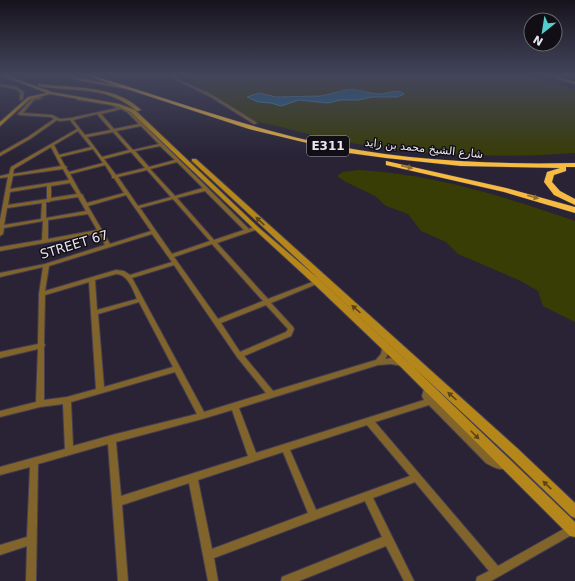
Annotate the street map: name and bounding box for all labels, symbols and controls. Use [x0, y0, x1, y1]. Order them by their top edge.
north arrow [523, 12, 563, 52]
text: N [531, 32, 545, 48]
road number: E311 [307, 136, 349, 156]
street label: شارع الشيخ محمد بن زايد [364, 136, 484, 161]
one-way arrow [401, 164, 413, 170]
one-way arrow [527, 194, 539, 200]
one-way arrow [255, 217, 265, 226]
street label: STREET 67 [38, 227, 110, 262]
one-way arrow [351, 304, 361, 313]
one-way arrow [447, 391, 457, 401]
one-way arrow [470, 430, 480, 440]
one-way arrow [542, 480, 552, 490]

